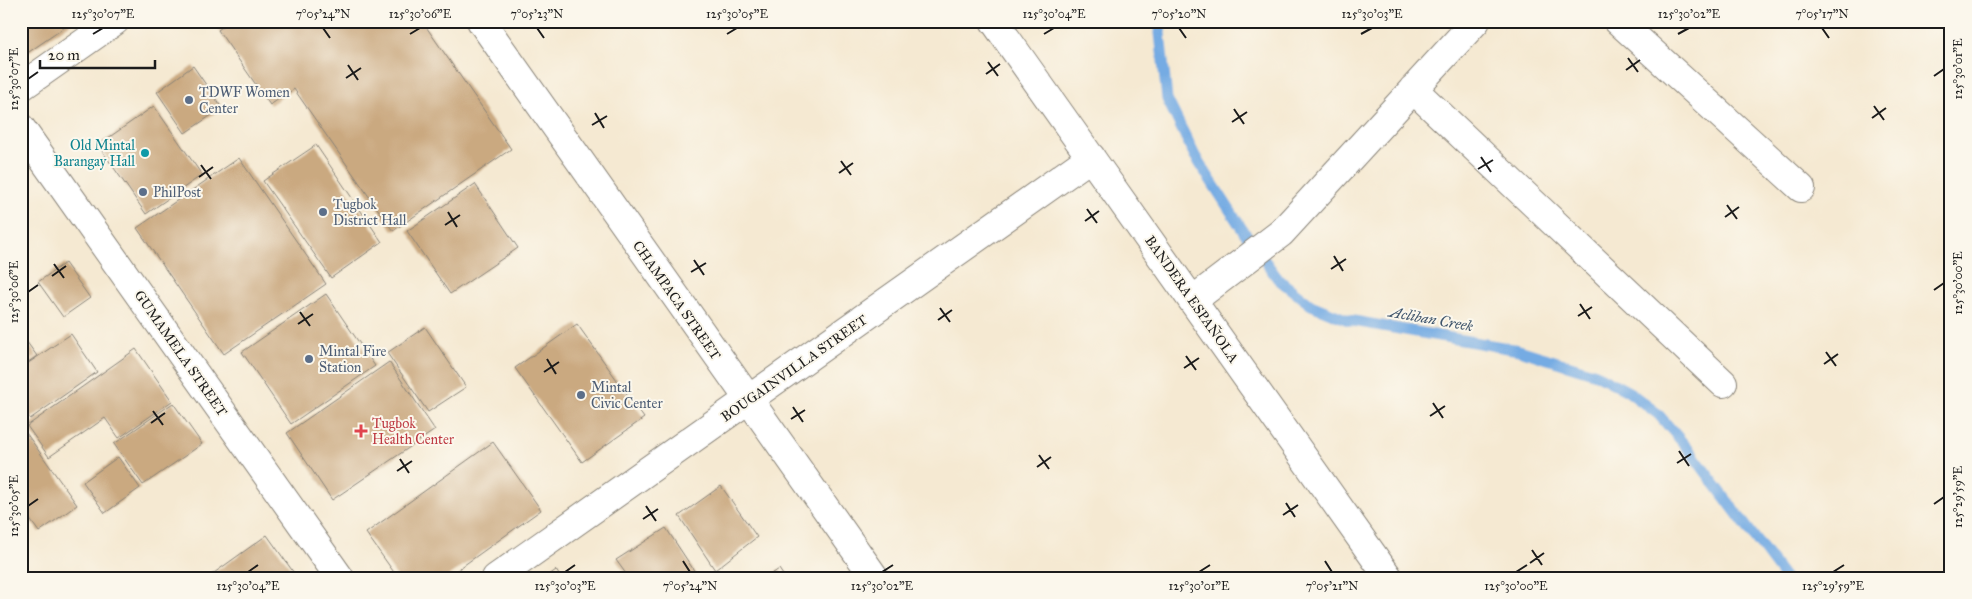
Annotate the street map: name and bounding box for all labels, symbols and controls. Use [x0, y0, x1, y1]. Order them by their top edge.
text: 125°30'07"E [72, 7, 135, 21]
text: 7°05'24"N [296, 7, 350, 21]
text: 125°30'06"E [389, 7, 452, 21]
text: 7°05'23"N [511, 7, 563, 21]
text: 125°30'05"E [706, 7, 768, 21]
text: 125°30'04"E [1022, 7, 1086, 21]
text: 7°05'20"N [1152, 7, 1206, 21]
text: 125°30'03"E [1341, 7, 1403, 21]
text: 125°30'02"E [1658, 7, 1721, 21]
text: 7°05'17"N [1795, 7, 1849, 21]
scale bar [40, 38, 155, 70]
text: 125°30'01"E [1951, 38, 1965, 100]
text: 20 m [48, 46, 80, 64]
text: 125°30'07"E [7, 47, 21, 110]
place label: TDWF Women Center [199, 84, 290, 117]
marker: TDWF Women Center [183, 94, 195, 106]
place label: Old Mintal Barangay Hall [54, 137, 135, 170]
marker: Old Mintal Barangay Hall [139, 147, 151, 159]
place label: PhilPost [153, 184, 201, 201]
marker: PhilPost [137, 186, 149, 198]
place label: Tugbok District Hall [333, 196, 407, 229]
marker: Tugbok District Hall [317, 206, 329, 218]
street label: BANDERA ESPAÑOLA [1141, 232, 1243, 367]
street label: CHAMPACA STREET [629, 237, 724, 363]
text: 125°30'00"E [1951, 251, 1965, 315]
text: 125°30'06"E [7, 260, 21, 323]
street label: GUMAMELA STREET [131, 287, 231, 420]
water label: Acliban Creek [1386, 302, 1475, 335]
street label: BOUGAINVILLA STREET [718, 311, 871, 425]
place label: Mintal Fire Station [319, 343, 387, 376]
marker: Mintal Fire Station [303, 353, 315, 365]
place label: Mintal Civic Center [591, 379, 663, 412]
marker: Mintal Civic Center [575, 389, 587, 401]
place label: Tugbok Health Center [372, 415, 455, 448]
marker: Tugbok Health Center [354, 424, 368, 438]
text: 125°29'59"E [1951, 466, 1965, 528]
text: 125°30'05"E [7, 475, 21, 537]
text: 125°30'04"E [216, 579, 280, 593]
text: 125°30'03"E [534, 579, 596, 593]
text: 7°05'24"N [663, 579, 717, 593]
text: 125°30'02"E [851, 579, 914, 593]
text: 125°30'01"E [1168, 579, 1230, 593]
text: 7°05'21"N [1306, 579, 1358, 593]
text: 125°30'00"E [1484, 579, 1548, 593]
text: 125°29'59"E [1802, 579, 1864, 593]

